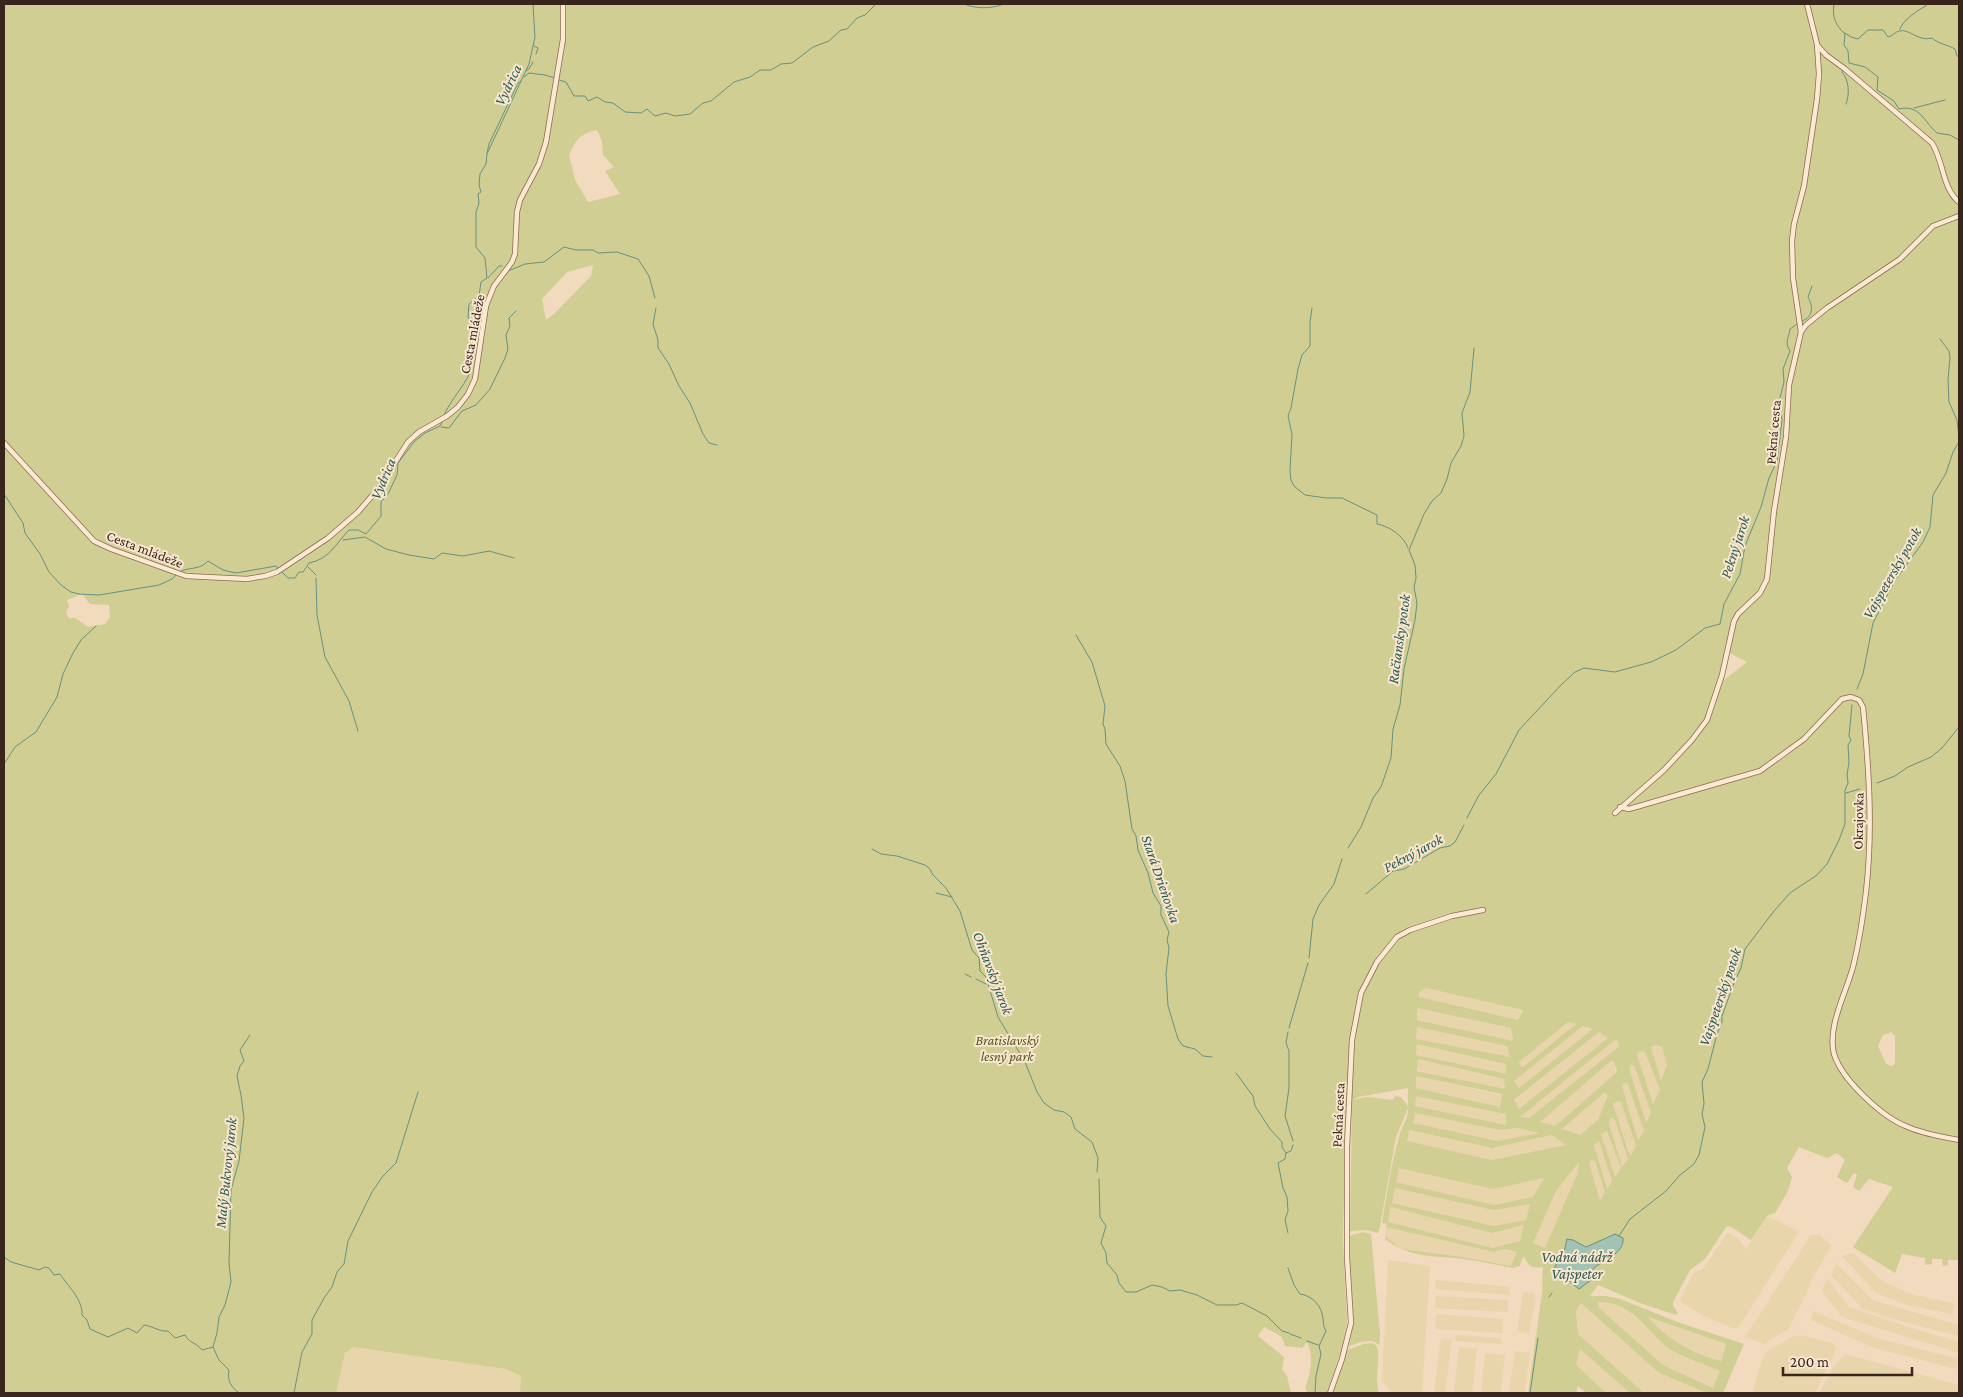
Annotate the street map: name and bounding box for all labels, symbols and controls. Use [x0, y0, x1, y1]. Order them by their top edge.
water label: Vydrica [491, 62, 526, 108]
street label: Cesta mládeže [456, 293, 488, 375]
street label: Pekná cesta [1762, 399, 1784, 465]
water label: Vydrica [367, 456, 400, 502]
water label: Pekný jarok [1717, 512, 1754, 581]
water label: Vajspeterský potok [1859, 523, 1926, 622]
street label: Cesta mládeže [105, 527, 185, 571]
water label: Račiansky potok [1385, 592, 1414, 685]
street label: Okrajovka [1850, 792, 1868, 850]
water label: Pekný jarok [1381, 830, 1447, 876]
water label: Stará Drieňovka [1138, 833, 1184, 925]
water label: Ohňavský jarok [969, 929, 1017, 1018]
water label: Vajspeterský potok [1696, 945, 1746, 1048]
park label: Bratislavský lesný park [975, 1032, 1040, 1064]
street label: Pekná cesta [1328, 1082, 1348, 1148]
water label: Malý Bukvový jarok [212, 1115, 241, 1230]
water label: Vodná nádrž Vajspeter [1541, 1249, 1614, 1283]
scale bar [1783, 1344, 1912, 1376]
text: 200 m [1790, 1354, 1829, 1370]

